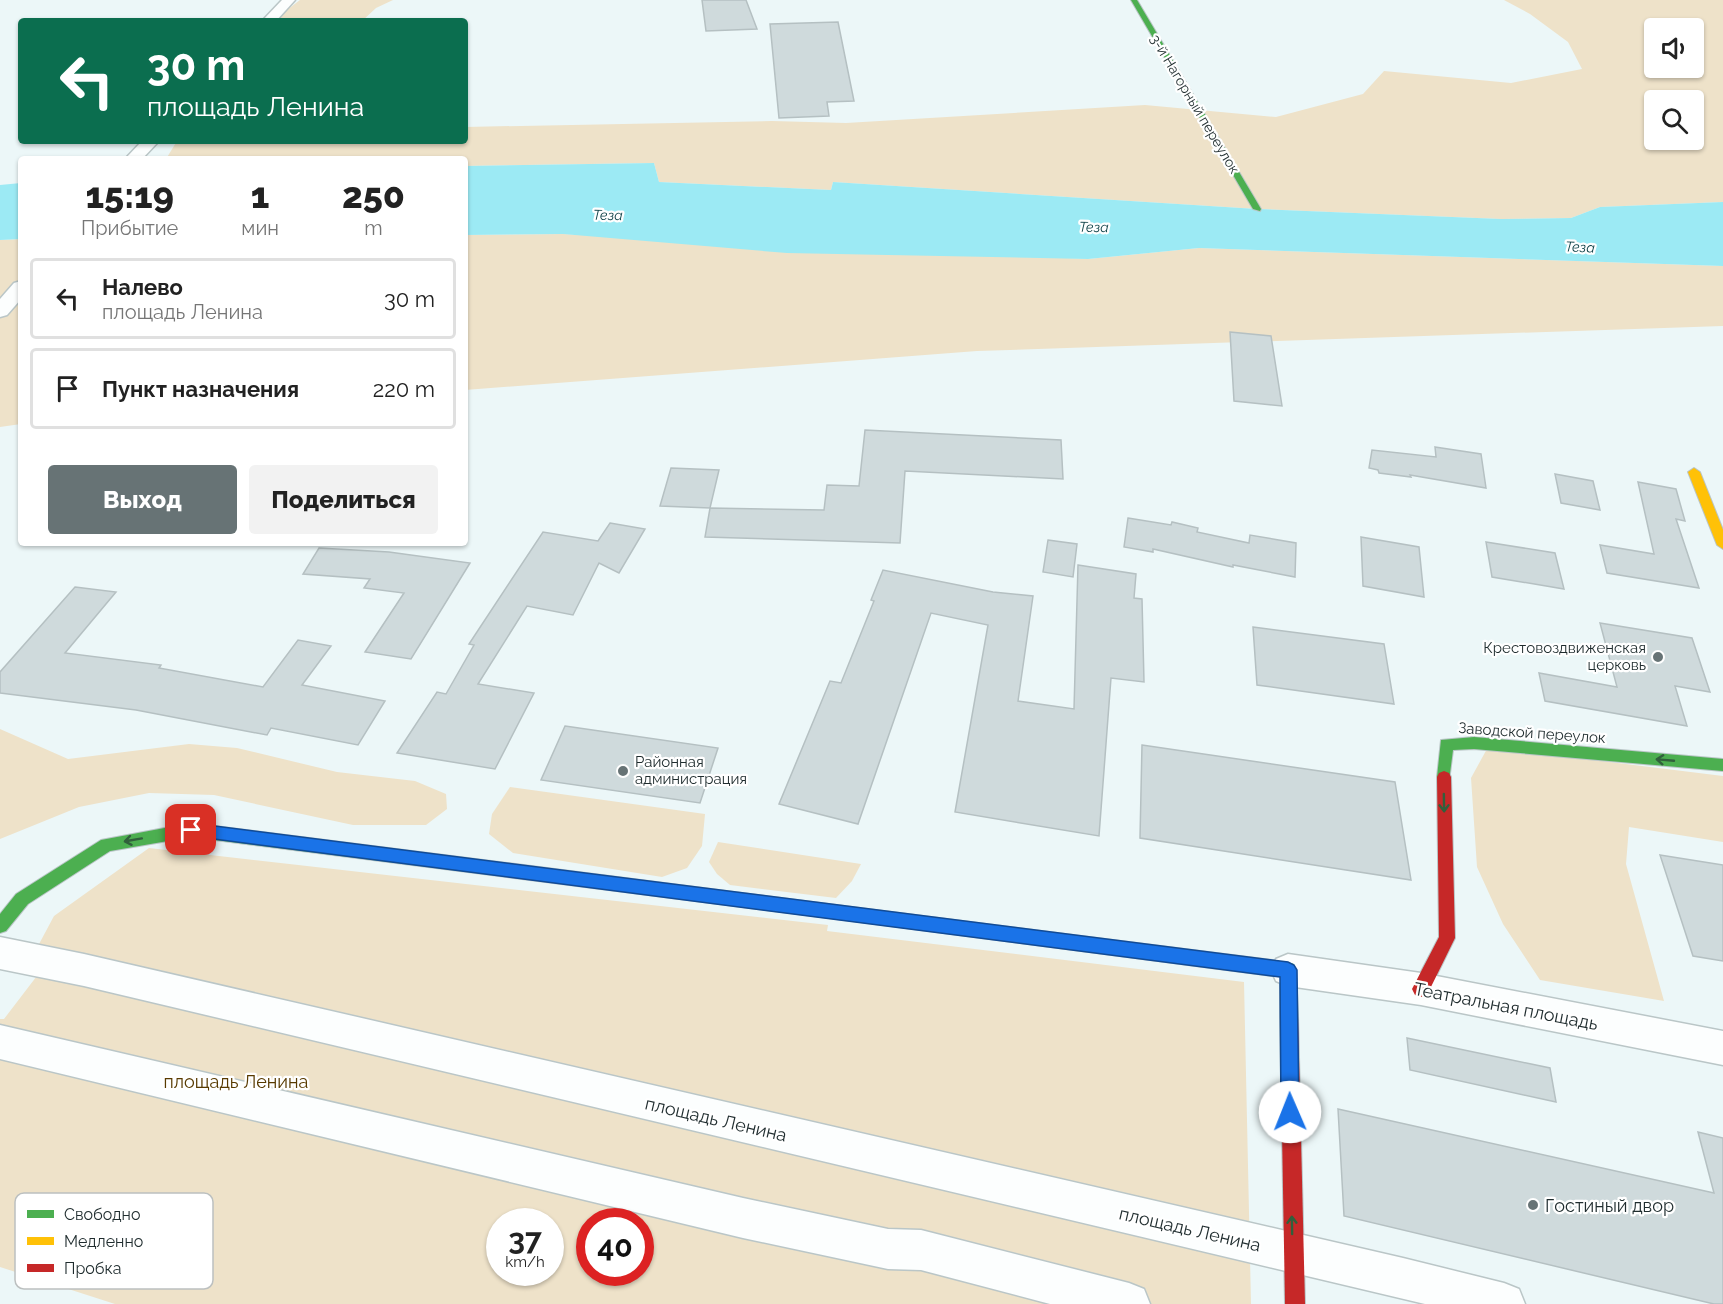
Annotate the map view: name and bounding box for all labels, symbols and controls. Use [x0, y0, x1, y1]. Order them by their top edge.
map controls [1644, 18, 1704, 150]
button: sound [1644, 18, 1704, 78]
street label: 3-й Нагорный переулок [1147, 32, 1243, 176]
text: 30 m [147, 41, 245, 90]
icon: left [48, 42, 126, 120]
button: search [1644, 90, 1704, 150]
text: площадь Ленина [147, 91, 364, 122]
text: 15:19 [85, 174, 174, 216]
text: 1 [251, 174, 269, 216]
text: 250 [342, 174, 405, 216]
water label: Теза [593, 207, 623, 223]
text: Прибытие [81, 216, 178, 240]
text: мин [241, 216, 279, 240]
text: m [364, 216, 383, 240]
water label: Теза [1079, 219, 1109, 235]
water label: Теза [1565, 238, 1595, 256]
text: Налево [102, 274, 183, 300]
icon: left [51, 282, 84, 315]
text: 30 m [384, 286, 435, 312]
text: площадь Ленина [102, 300, 263, 324]
icon: arrive [51, 372, 84, 405]
text: Пункт назначения [102, 376, 299, 402]
text: 220 m [373, 376, 435, 402]
button: Выход [48, 465, 237, 534]
button: Поделиться [249, 465, 438, 534]
place label: Крестовоздвиженская церковь [1483, 639, 1646, 674]
marker: Крестовоздвиженская церковь [1651, 650, 1665, 664]
street label: Заводской переулок [1458, 719, 1607, 747]
place label: Районная администрация [635, 753, 747, 788]
one-way arrow [1655, 754, 1675, 765]
marker: Районная администрация [616, 764, 630, 778]
one-way arrow [1438, 792, 1450, 812]
pin [165, 804, 216, 855]
icon: arrive [174, 813, 207, 846]
one-way arrow [124, 835, 144, 846]
street label: Театральная площадь [1412, 978, 1600, 1034]
park label: площадь Ленина [164, 1071, 308, 1092]
position arrow [1258, 1080, 1322, 1144]
street label: площадь Ленина [643, 1092, 789, 1146]
legend [15, 1193, 213, 1289]
place label: Гостиный двор [1545, 1195, 1674, 1216]
marker: Гостиный двор [1526, 1198, 1540, 1212]
street label: площадь Ленина [1117, 1202, 1263, 1256]
text: Свободно [64, 1205, 140, 1224]
speed limit sign: 40 [576, 1208, 654, 1286]
one-way arrow [1286, 1215, 1297, 1235]
text: 37 [508, 1222, 542, 1257]
text: Медленно [64, 1232, 143, 1251]
text: km/h [505, 1253, 545, 1271]
text: Пробка [64, 1259, 122, 1278]

